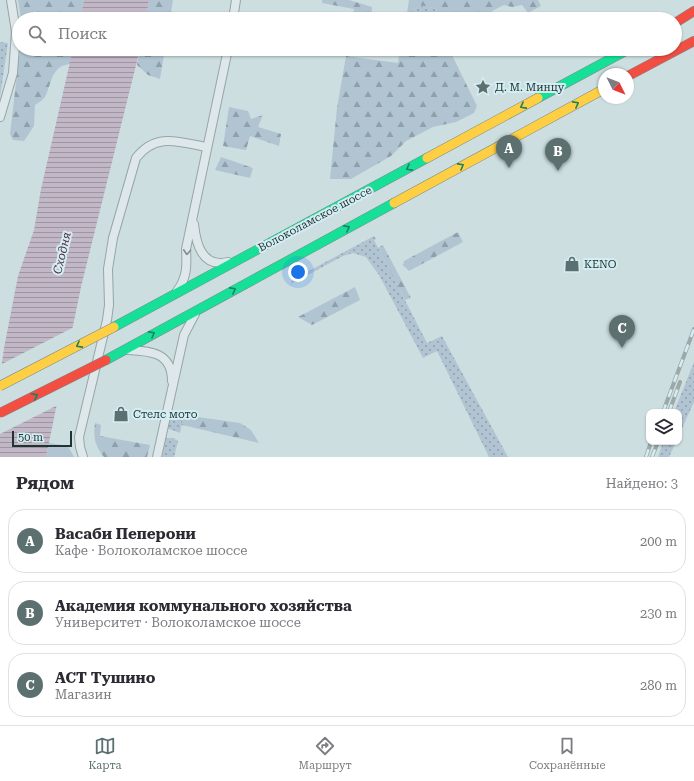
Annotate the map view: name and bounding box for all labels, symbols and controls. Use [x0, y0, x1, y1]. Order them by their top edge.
search box [12, 12, 682, 56]
icon: search [26, 23, 48, 45]
text: Поиск [58, 25, 107, 43]
north arrow [598, 68, 634, 104]
place icon: Д. М. Минцу [474, 78, 492, 96]
place label: Д. М. Минцу [495, 81, 565, 94]
one-way arrow [520, 101, 528, 108]
one-way arrow [572, 102, 579, 109]
pin: A [496, 135, 522, 168]
pin: B [545, 138, 571, 171]
one-way arrow [406, 164, 413, 171]
one-way arrow [457, 164, 465, 171]
street label: Волоколамское шоссе [256, 184, 374, 254]
one-way arrow [343, 226, 350, 233]
water label: Сходня [50, 231, 74, 275]
one-way arrow [182, 249, 191, 255]
shop icon: KENO [563, 255, 581, 273]
place label: KENO [584, 258, 617, 271]
your location [288, 262, 308, 282]
one-way arrow [229, 288, 236, 295]
pin: C [609, 315, 635, 348]
one-way arrow [148, 332, 155, 339]
one-way arrow [76, 340, 83, 348]
one-way arrow [31, 393, 38, 401]
shop icon: Стелс мото [112, 405, 130, 423]
place label: Стелс мото [133, 408, 198, 421]
map controls [646, 409, 682, 445]
button: layers [646, 409, 682, 445]
scale bar [12, 429, 72, 448]
text: 50 m [18, 431, 43, 444]
text: Рядом [16, 473, 74, 493]
text: Найдено: 3 [606, 476, 678, 491]
text: Васаби Пеперони [55, 525, 196, 543]
text: A [25, 534, 35, 549]
text: 200 m [640, 534, 677, 549]
text: Кафе · Волоколамское шоссе [55, 543, 247, 558]
text: Академия коммунального хозяйства [55, 597, 352, 615]
text: B [25, 606, 35, 621]
text: 230 m [640, 606, 677, 621]
text: Университет · Волоколамское шоссе [55, 615, 301, 630]
text: АСТ Тушино [55, 669, 155, 687]
text: C [25, 678, 35, 693]
text: 280 m [640, 678, 677, 693]
text: Магазин [55, 687, 112, 702]
tab: Карта [89, 735, 121, 772]
tab: Маршрут [299, 735, 352, 772]
tab: Сохранённые [529, 735, 605, 772]

